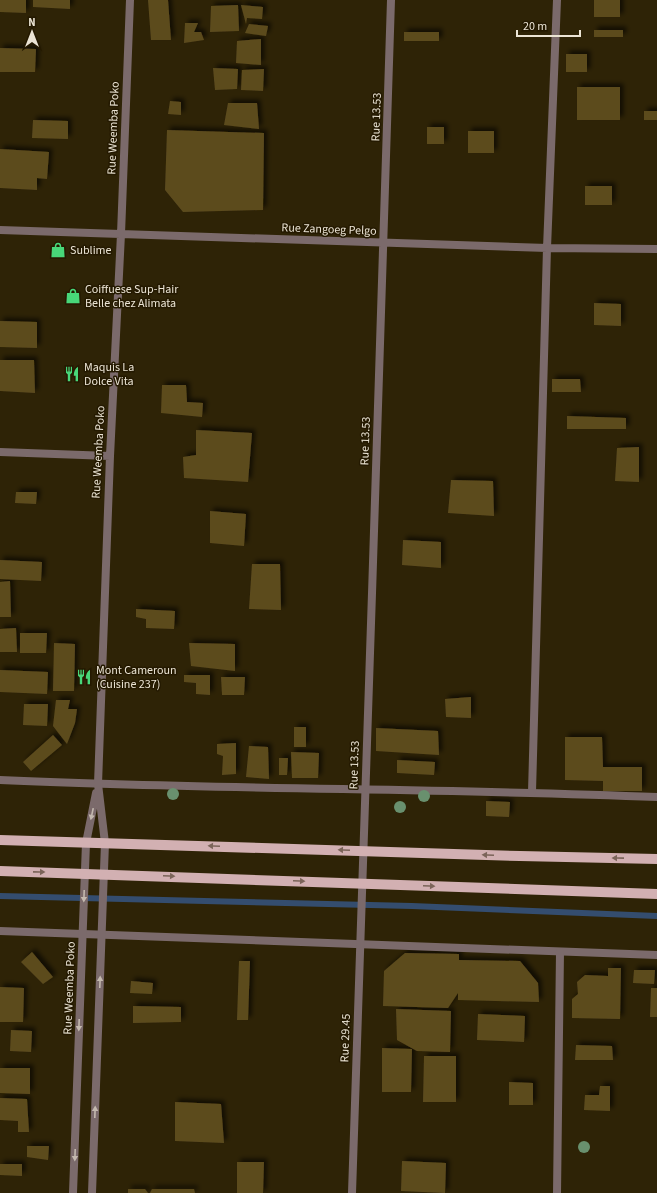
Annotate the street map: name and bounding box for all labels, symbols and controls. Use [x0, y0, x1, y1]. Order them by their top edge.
north arrow [12, 12, 52, 52]
scale bar [517, 12, 580, 38]
text: N [28, 15, 36, 30]
text: 20 m [523, 18, 547, 35]
street label: Rue Weemba Poko [103, 81, 124, 175]
street label: Rue 13.53 [367, 92, 386, 142]
street label: Rue Zangoeg Pelgo [281, 219, 377, 240]
shop icon: Sublime [49, 241, 67, 259]
place label: Sublime [70, 242, 112, 259]
place label: Coiffuese Sup-Hair Belle chez Alimata [85, 281, 179, 312]
shop icon: Coiffuese Sup-Hair Belle chez Alimata [64, 287, 82, 305]
place label: Maquis La Dolce Vita [84, 359, 134, 390]
restaurant icon: Maquis La Dolce Vita [63, 365, 81, 383]
street label: Rue Weemba Poko [88, 405, 109, 499]
street label: Rue 13.53 [356, 416, 375, 466]
place label: Mont Cameroun (Cuisine 237) [96, 662, 177, 693]
restaurant icon: Mont Cameroun (Cuisine 237) [75, 668, 93, 686]
street label: Rue 13.53 [345, 740, 364, 790]
one-way arrow [89, 807, 95, 820]
one-way arrow [207, 843, 220, 849]
one-way arrow [337, 847, 350, 853]
one-way arrow [481, 852, 494, 858]
one-way arrow [612, 855, 624, 862]
one-way arrow [33, 869, 46, 875]
one-way arrow [163, 873, 176, 879]
one-way arrow [293, 877, 305, 884]
one-way arrow [423, 883, 436, 889]
one-way arrow [81, 890, 88, 902]
street label: Rue Weemba Poko [59, 941, 80, 1035]
one-way arrow [96, 976, 103, 988]
street label: Rue 29.45 [336, 1013, 355, 1063]
one-way arrow [76, 1019, 83, 1032]
one-way arrow [92, 1105, 98, 1118]
one-way arrow [71, 1149, 78, 1161]

